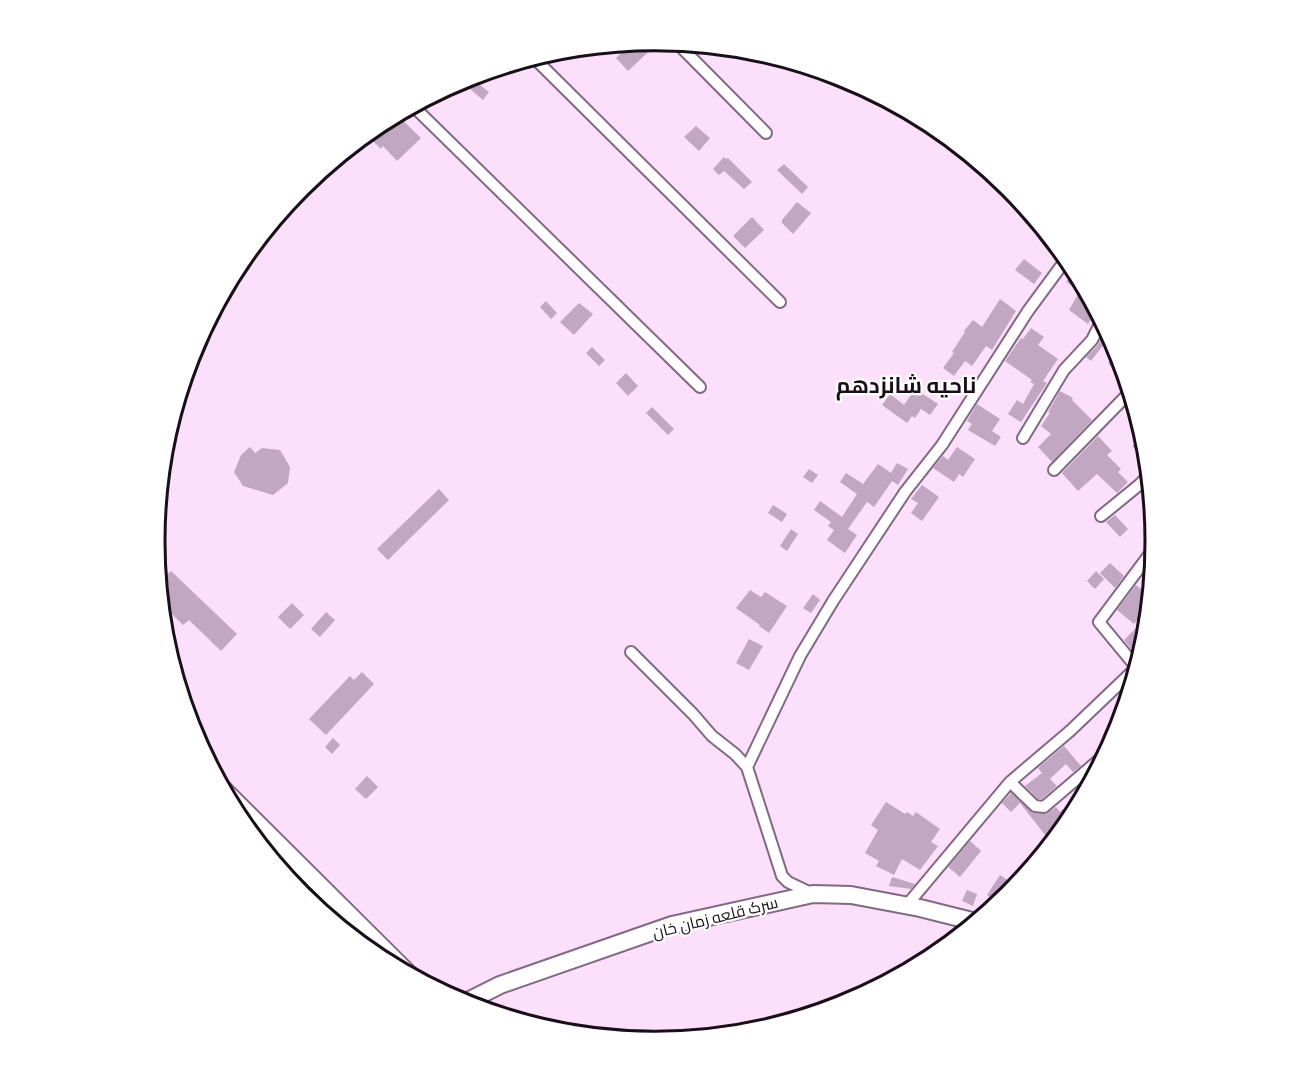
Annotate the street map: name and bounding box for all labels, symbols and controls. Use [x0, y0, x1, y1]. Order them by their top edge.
district label: ناحیه شانزدهم [836, 371, 976, 401]
street label: سرک قلعه زمان خان [650, 892, 780, 943]

